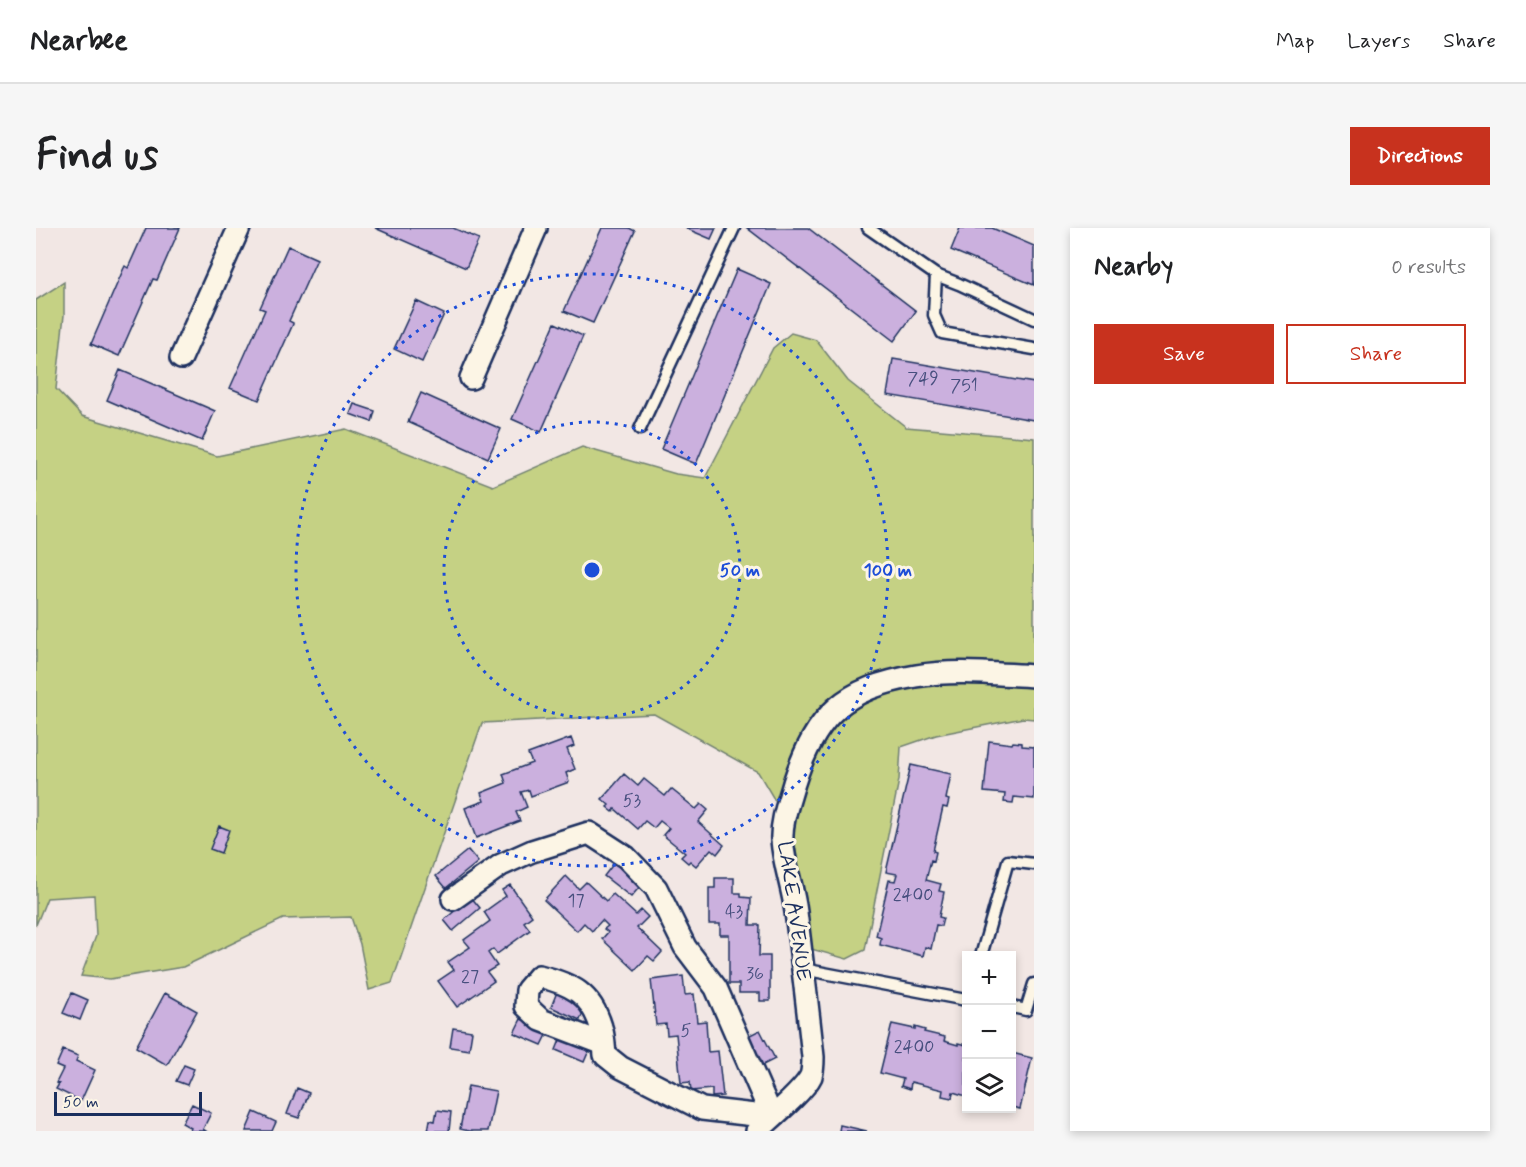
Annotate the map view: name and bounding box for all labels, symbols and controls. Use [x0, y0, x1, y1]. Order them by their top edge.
text: Nearbee [30, 23, 128, 60]
text: Map [1276, 27, 1314, 55]
text: Layers [1347, 27, 1410, 55]
text: Share [1443, 27, 1496, 55]
button: Directions [1350, 127, 1490, 185]
text: Find us [36, 129, 158, 184]
text: Nearby [1094, 250, 1173, 284]
text: 0 results [1392, 254, 1466, 281]
button: Save [1094, 324, 1274, 384]
button: Share [1286, 324, 1466, 384]
house number: 749 [907, 367, 939, 391]
house number: 751 [950, 374, 978, 398]
text: 50 m [720, 559, 760, 583]
text: 100 m [864, 559, 912, 583]
centre of rings [582, 560, 602, 580]
house number: 53 [623, 789, 642, 813]
street label: LAKE AVENUE [770, 839, 818, 983]
house number: 2400 [893, 883, 933, 907]
house number: 17 [567, 889, 585, 913]
house number: 43 [725, 900, 743, 924]
map controls [962, 951, 1016, 1113]
button: + [962, 951, 1016, 1005]
house number: 36 [746, 962, 764, 986]
house number: 27 [461, 965, 479, 989]
button: − [962, 1005, 1016, 1059]
house number: 5 [681, 1019, 692, 1043]
house number: 2400 [894, 1035, 934, 1059]
button: layers [962, 1059, 1016, 1113]
scale bar [54, 1089, 202, 1116]
text: 50 m [63, 1092, 99, 1113]

